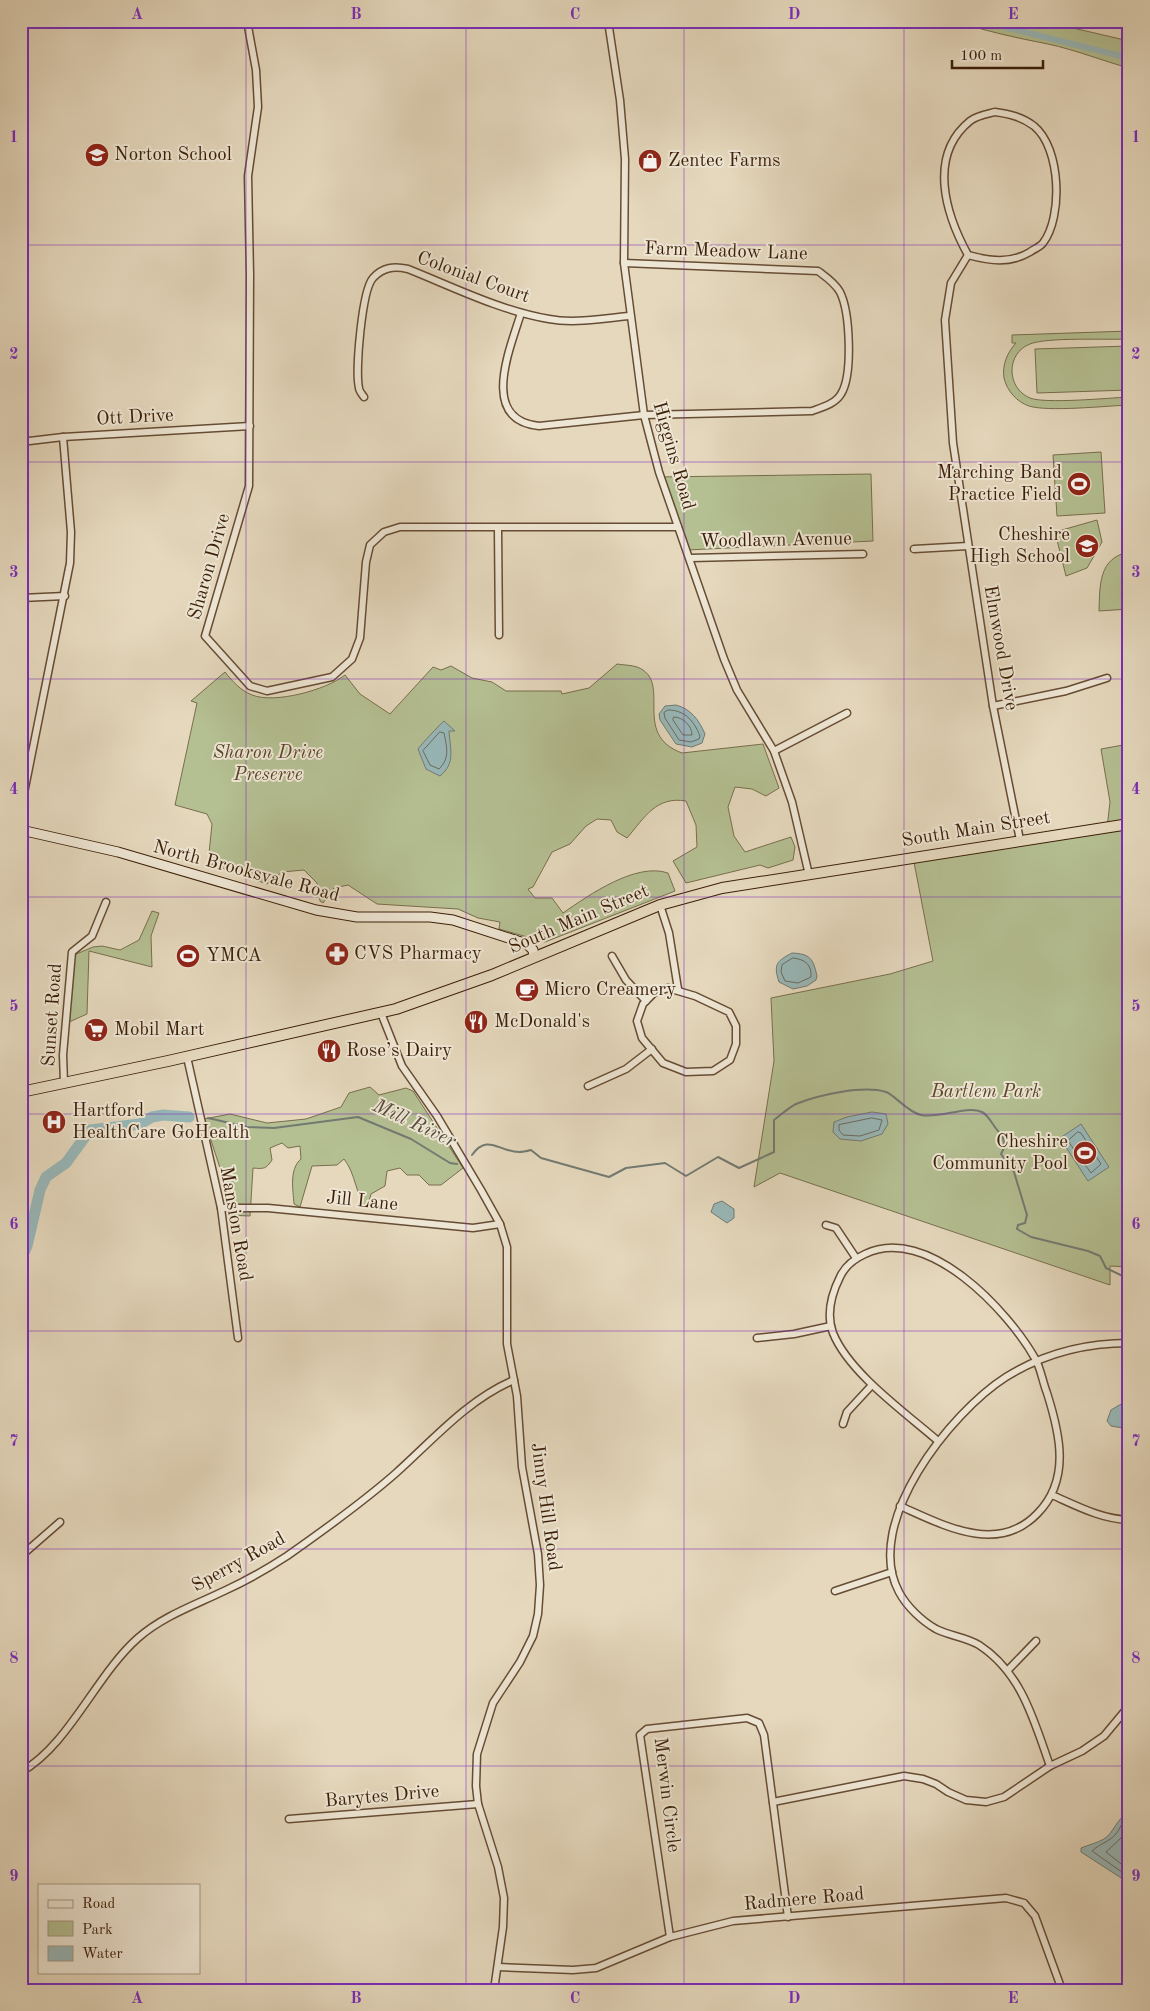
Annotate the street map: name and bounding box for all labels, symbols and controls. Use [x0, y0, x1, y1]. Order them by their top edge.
text: A [131, 7, 143, 23]
text: B [350, 7, 362, 23]
text: C [570, 7, 580, 23]
text: D [788, 7, 800, 23]
text: E [1007, 7, 1019, 23]
scale bar [952, 38, 1044, 70]
text: 100 m [960, 49, 1002, 64]
text: 1 [9, 130, 19, 146]
text: 1 [1131, 130, 1141, 146]
school or university icon: Norton School [84, 142, 110, 168]
place label: Norton School [114, 146, 232, 165]
shop icon: Zentec Farms [637, 148, 663, 174]
place label: Zentec Farms [668, 152, 781, 171]
street label: Farm Meadow Lane [644, 240, 808, 264]
street label: Colonial Court [414, 249, 532, 307]
text: 2 [9, 347, 19, 363]
text: 2 [1131, 347, 1141, 363]
street label: Higgins Road [648, 400, 698, 512]
street label: Ott Drive [96, 406, 174, 430]
place label: Marching Band Practice Field [937, 464, 1062, 505]
sports icon: Marching Band Practice Field [1066, 471, 1092, 497]
street label: Sharon Drive [186, 512, 234, 622]
place label: Cheshire High School [970, 526, 1070, 567]
street label: Woodlawn Avenue [700, 530, 852, 552]
school or university icon: Cheshire High School [1074, 533, 1100, 559]
text: 3 [9, 565, 19, 581]
text: 3 [1131, 565, 1141, 581]
street label: Elmwood Drive [980, 584, 1020, 712]
park label: Sharon Drive Preserve [213, 744, 323, 785]
text: 4 [9, 782, 19, 798]
text: 4 [1131, 782, 1141, 798]
street label: South Main Street [900, 809, 1052, 851]
street label: North Brooksvale Road [151, 838, 341, 906]
street label: South Main Street [506, 882, 652, 958]
pharmacy icon: CVS Pharmacy [324, 941, 350, 967]
sports icon: YMCA [175, 943, 201, 969]
place label: CVS Pharmacy [354, 945, 482, 964]
place label: YMCA [206, 947, 262, 966]
street label: Sunset Road [40, 963, 66, 1067]
cafe icon: Micro Creamery [514, 977, 540, 1003]
place label: Micro Creamery [544, 981, 676, 1000]
text: 5 [9, 999, 19, 1015]
text: 5 [1131, 999, 1141, 1015]
restaurant icon: McDonald's [463, 1009, 489, 1035]
place label: McDonald's [494, 1013, 590, 1032]
supermarket icon: Mobil Mart [83, 1017, 109, 1043]
place label: Mobil Mart [114, 1021, 204, 1040]
restaurant icon: Rose’s Dairy [316, 1038, 342, 1064]
place label: Rose’s Dairy [346, 1042, 452, 1061]
park label: Bartlem Park [930, 1083, 1041, 1102]
water label: Mill River [368, 1096, 459, 1152]
place label: Hartford HealthCare GoHealth [72, 1102, 250, 1143]
hospital icon: Hartford HealthCare GoHealth [41, 1109, 67, 1135]
place label: Cheshire Community Pool [932, 1133, 1068, 1174]
sports icon: Cheshire Community Pool [1072, 1140, 1098, 1166]
street label: Mansion Road [216, 1165, 254, 1283]
street label: Jill Lane [325, 1189, 399, 1215]
text: 6 [9, 1217, 19, 1233]
text: 6 [1131, 1217, 1141, 1233]
text: 7 [9, 1434, 19, 1450]
text: 7 [1131, 1434, 1141, 1450]
street label: Jinny Hill Road [527, 1442, 563, 1572]
street label: Sperry Road [189, 1530, 289, 1596]
text: 8 [9, 1651, 19, 1667]
text: 8 [1131, 1651, 1141, 1667]
street label: Merwin Circle [650, 1736, 682, 1854]
street label: Barytes Drive [324, 1783, 440, 1811]
text: 9 [9, 1869, 19, 1885]
text: 9 [1131, 1869, 1141, 1885]
legend [38, 1884, 200, 1974]
street label: Radmere Road [743, 1885, 865, 1915]
text: Road [82, 1897, 116, 1912]
text: Park [82, 1923, 113, 1938]
text: Water [82, 1947, 123, 1962]
text: A [131, 1991, 143, 2007]
text: B [350, 1991, 362, 2007]
text: C [570, 1991, 580, 2007]
text: D [788, 1991, 800, 2007]
text: E [1007, 1991, 1019, 2007]

